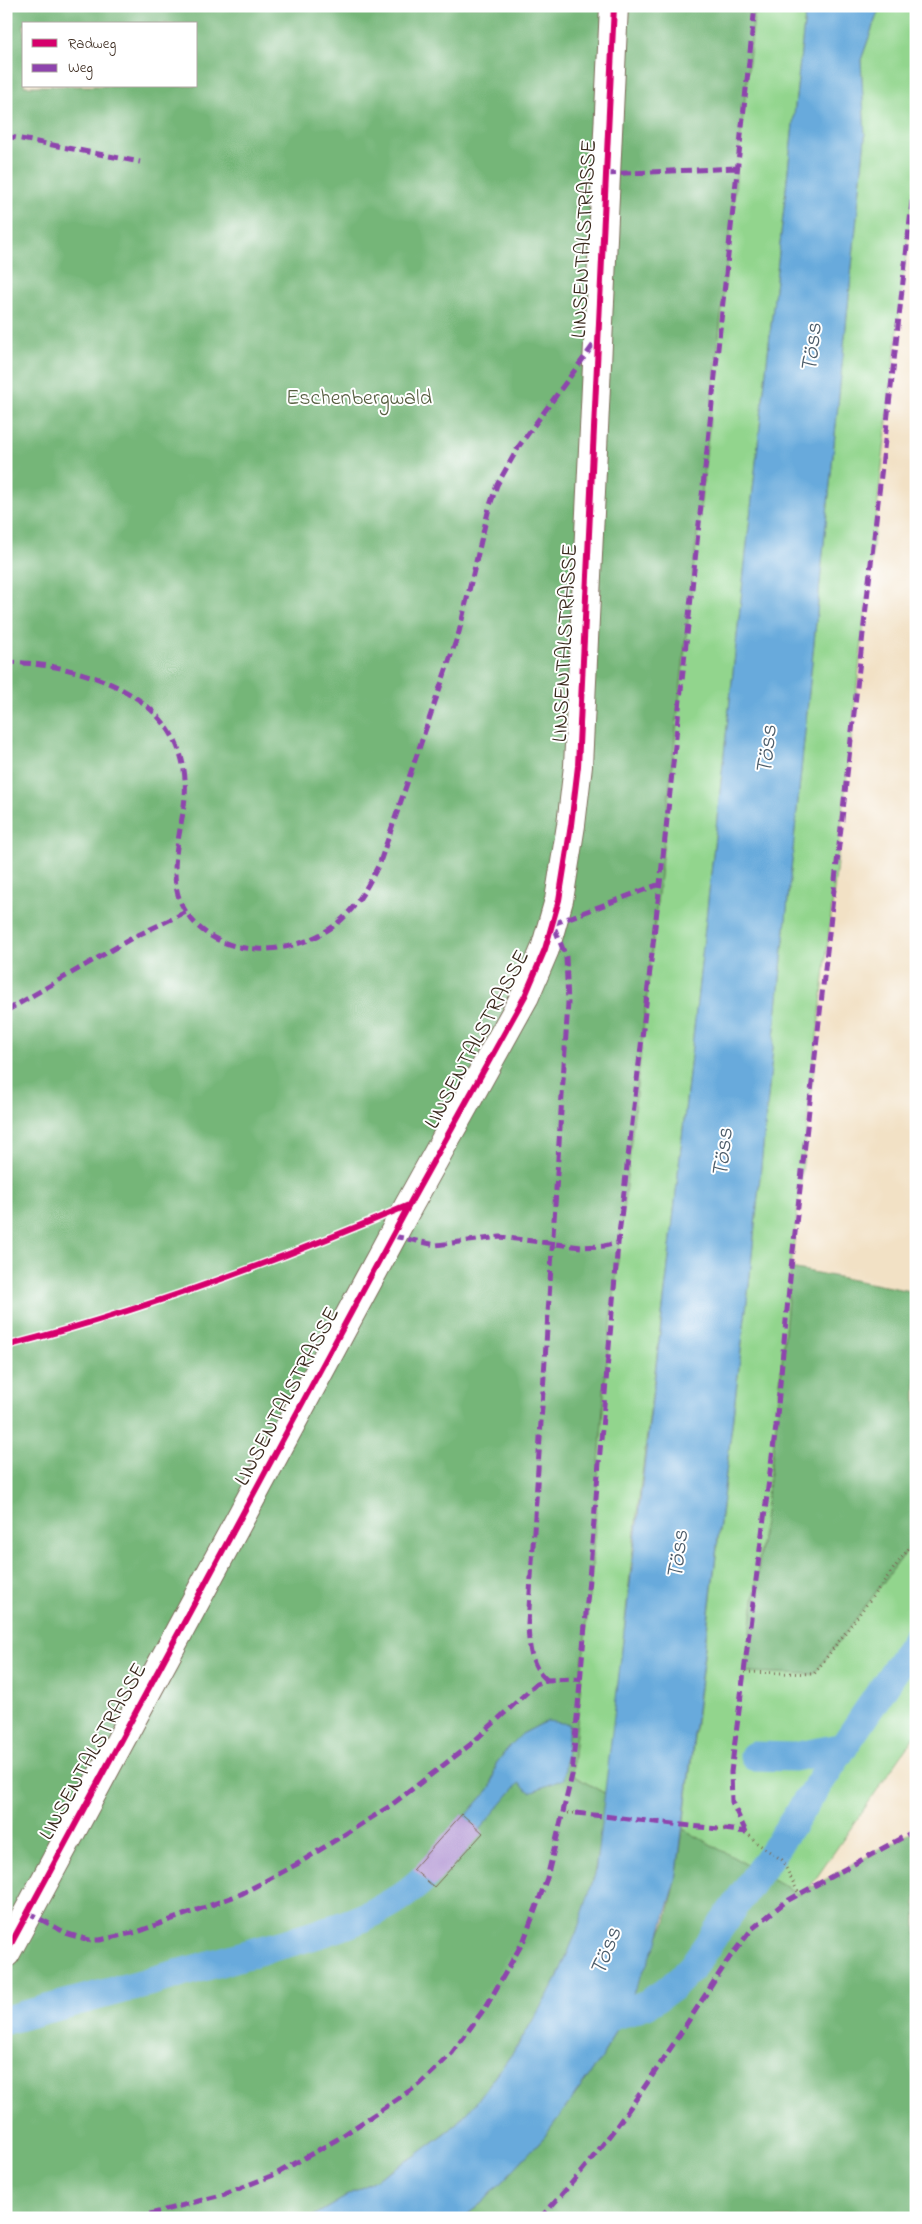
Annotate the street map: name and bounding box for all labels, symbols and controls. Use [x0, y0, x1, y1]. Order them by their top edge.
legend [22, 22, 198, 88]
text: Radweg [68, 33, 116, 56]
text: Weg [68, 57, 93, 80]
street label: LINSENTALSTRASSE [564, 139, 606, 339]
water label: Töss [793, 321, 833, 375]
park label: Eschenbergwald [286, 383, 432, 416]
street label: LINSENTALSTRASSE [545, 543, 587, 743]
water label: Töss [748, 723, 788, 777]
street label: LINSENTALSTRASSE [417, 945, 539, 1135]
water label: Töss [704, 1126, 744, 1180]
street label: LINSENTALSTRASSE [227, 1302, 349, 1492]
water label: Töss [659, 1527, 699, 1582]
street label: LINSENTALSTRASSE [32, 1657, 156, 1847]
water label: Töss [582, 1922, 633, 1981]

